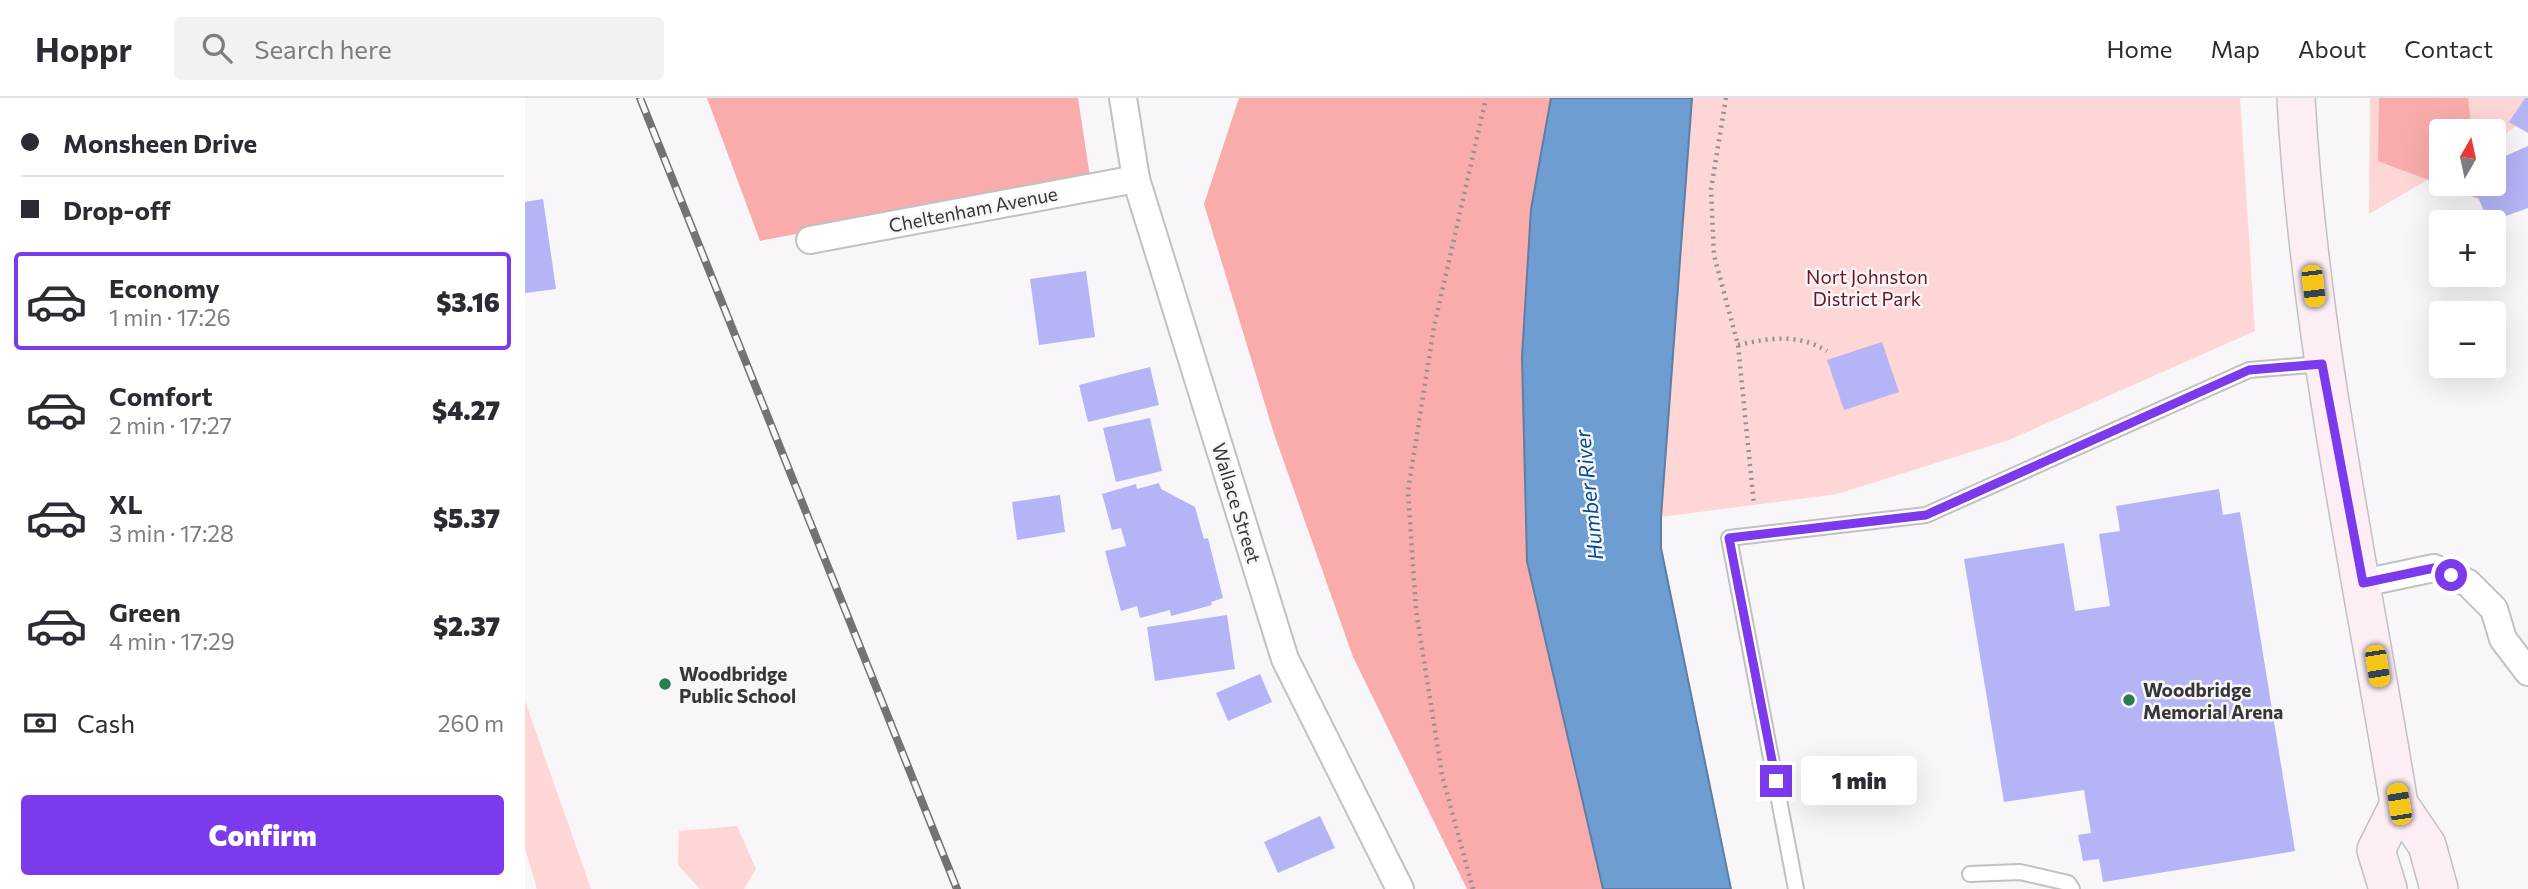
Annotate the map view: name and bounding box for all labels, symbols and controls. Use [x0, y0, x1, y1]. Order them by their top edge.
search box [174, 17, 664, 80]
text: Hoppr [35, 28, 132, 69]
icon: search [198, 29, 236, 67]
text: Search here [254, 33, 392, 64]
text: Home [2107, 34, 2173, 63]
text: Map [2211, 34, 2260, 63]
text: About [2298, 34, 2366, 63]
text: Contact [2404, 34, 2493, 63]
north arrow [2429, 119, 2506, 196]
map controls [2429, 119, 2506, 378]
text: Monsheen Drive [63, 127, 257, 158]
street label: Cheltenham Avenue [887, 181, 1059, 237]
text: Drop-off [63, 194, 170, 225]
button: + [2429, 210, 2506, 287]
car [2301, 264, 2326, 308]
park label: Nort Johnston District Park [1806, 265, 1928, 310]
icon: car [25, 270, 88, 333]
text: Economy [109, 272, 220, 303]
text: $3.16 [436, 286, 500, 317]
button: − [2429, 301, 2506, 378]
text: 1 min · 17:26 [109, 303, 231, 331]
icon: car [25, 378, 88, 441]
text: Comfort [109, 380, 212, 411]
text: $4.27 [432, 394, 500, 425]
text: 2 min · 17:27 [109, 411, 232, 439]
water label: Humber River [1569, 428, 1607, 562]
street label: Wallace Street [1208, 440, 1266, 566]
icon: car [25, 486, 88, 549]
text: XL [109, 488, 143, 519]
text: $5.37 [433, 502, 500, 533]
text: 3 min · 17:28 [109, 519, 234, 547]
route start [2435, 559, 2467, 591]
icon: car [25, 594, 88, 657]
text: Green [109, 596, 181, 627]
text: $2.37 [433, 610, 500, 641]
text: 4 min · 17:29 [109, 627, 235, 655]
car [2364, 644, 2391, 688]
place label: Woodbridge Public School [679, 662, 796, 707]
marker: Woodbridge Public School [657, 676, 673, 692]
place label: Woodbridge Memorial Arena [2143, 678, 2283, 723]
marker: Woodbridge Memorial Arena [2121, 692, 2137, 708]
icon: cash [21, 704, 59, 742]
text: Cash [77, 707, 135, 738]
text: 260 m [438, 709, 504, 737]
callout: 1 min [1801, 756, 1916, 806]
route end [1760, 765, 1792, 797]
text: 1 min [1831, 766, 1887, 794]
car [2386, 782, 2413, 826]
button: Confirm [21, 795, 504, 875]

